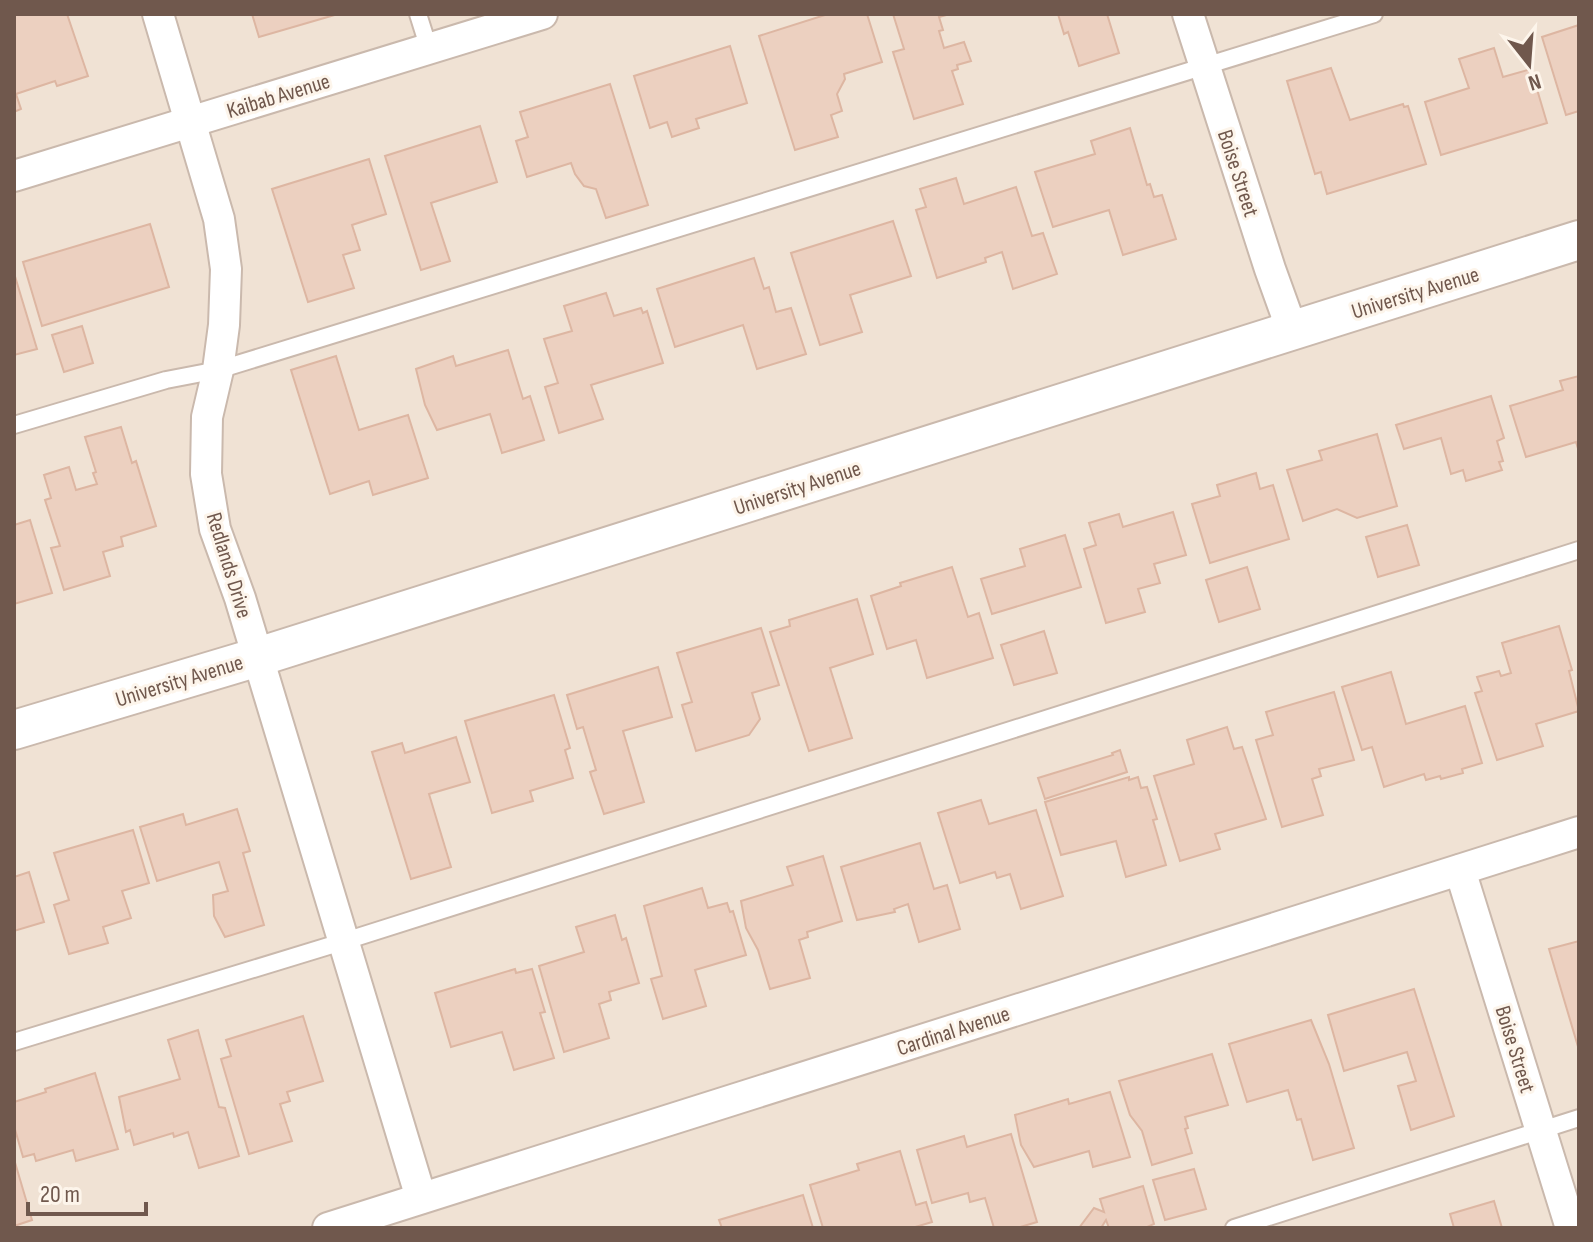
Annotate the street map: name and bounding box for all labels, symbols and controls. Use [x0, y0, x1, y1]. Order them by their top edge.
north arrow [1489, 24, 1569, 104]
text: N [1525, 67, 1544, 96]
street label: Kaibab Avenue [224, 68, 333, 125]
street label: Boise Street [1211, 127, 1264, 221]
street label: University Avenue [1348, 261, 1483, 326]
street label: University Avenue [730, 455, 864, 522]
street label: Redlands Drive [200, 509, 257, 621]
street label: University Avenue [112, 649, 247, 714]
street label: Cardinal Avenue [894, 1000, 1013, 1062]
street label: Boise Street [1489, 1003, 1541, 1097]
scale bar [28, 1166, 146, 1216]
text: 20 m [40, 1180, 80, 1209]

